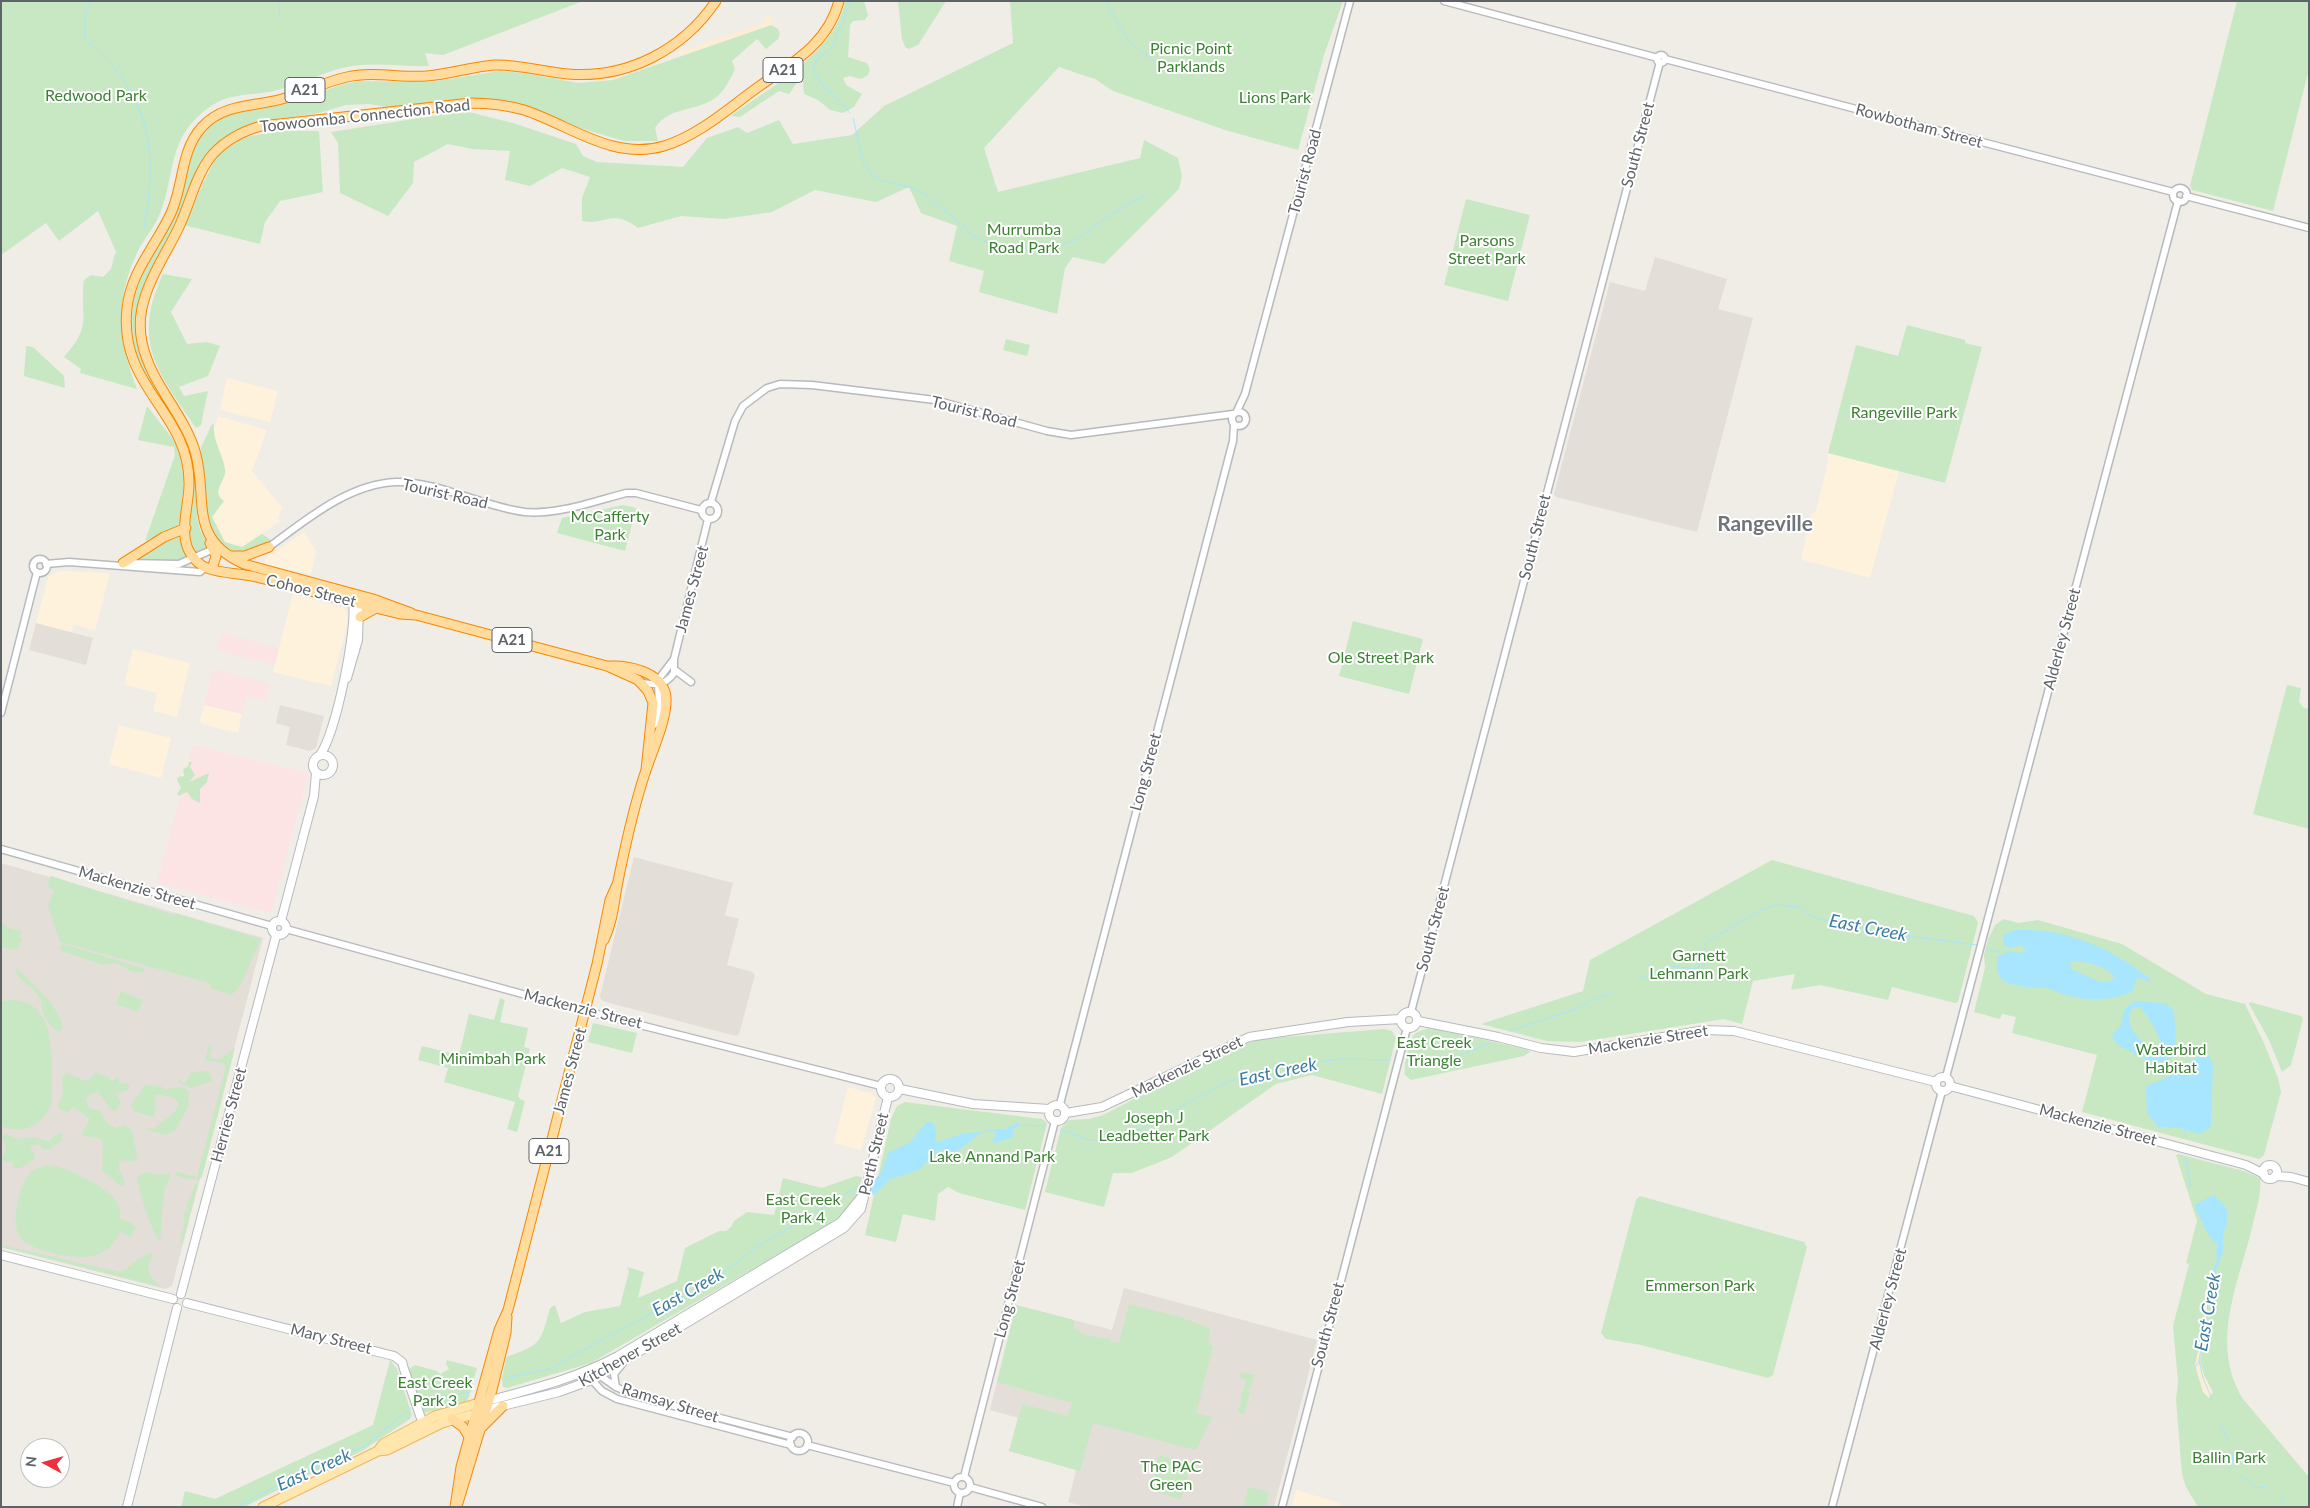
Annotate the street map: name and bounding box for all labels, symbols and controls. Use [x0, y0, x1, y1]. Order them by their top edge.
park label: Picnic Point Parklands [1150, 39, 1232, 77]
road number: A21 [763, 58, 803, 82]
road number: A21 [285, 78, 325, 102]
park label: Redwood Park [45, 86, 147, 106]
park label: Lions Park [1239, 88, 1311, 108]
street label: Toowoomba Connection Road [259, 95, 471, 137]
street label: South Street [1617, 100, 1659, 190]
street label: Rowbotham Street [1853, 100, 1985, 152]
street label: Tourist Road [1284, 127, 1326, 217]
park label: Murrumba Road Park [987, 220, 1061, 258]
park label: Parsons Street Park [1448, 231, 1526, 269]
street label: Tourist Road [929, 392, 1019, 432]
park label: Rangeville Park [1851, 403, 1957, 423]
street label: Tourist Road [400, 475, 490, 513]
street label: South Street [1515, 492, 1555, 582]
park label: McCafferty Park [570, 507, 650, 545]
district label: Rangeville [1717, 511, 1813, 537]
street label: James Street [671, 543, 713, 635]
street label: Cohoe Street [264, 571, 358, 611]
street label: Alderley Street [2039, 586, 2085, 692]
road number: A21 [492, 628, 532, 652]
park label: Ole Street Park [1328, 648, 1434, 668]
street label: Long Street [1126, 731, 1166, 813]
street label: Mackenzie Street [76, 862, 198, 914]
street label: South Street [1412, 884, 1454, 974]
water label: East Creek [1827, 910, 1909, 946]
park label: Garnett Lehmann Park [1649, 946, 1749, 984]
street label: Mackenzie Street [522, 985, 644, 1033]
street label: Mackenzie Street [1587, 1021, 1709, 1059]
street label: James Street [549, 1025, 591, 1117]
street label: Mackenzie Street [1128, 1032, 1246, 1102]
park label: East Creek Triangle [1396, 1033, 1472, 1071]
park label: Waterbird Habitat [2136, 1040, 2206, 1078]
park label: Minimbah Park [440, 1049, 546, 1069]
water label: East Creek [1237, 1053, 1319, 1091]
street label: Herries Street [207, 1065, 251, 1165]
street label: Mackenzie Street [2037, 1100, 2159, 1150]
park label: Joseph J Leadbetter Park [1099, 1108, 1209, 1146]
street label: Perth Street [855, 1111, 893, 1197]
road number: A21 [529, 1138, 569, 1164]
park label: Lake Annand Park [929, 1147, 1055, 1167]
park label: East Creek Park 4 [765, 1190, 841, 1228]
street label: Alderley Street [1865, 1246, 1911, 1352]
street label: Long Street [990, 1258, 1030, 1340]
water label: East Creek [648, 1263, 728, 1321]
water label: East Creek [2191, 1271, 2225, 1353]
park label: Emmerson Park [1645, 1276, 1755, 1296]
street label: South Street [1307, 1280, 1349, 1370]
street label: Kitchener Street [575, 1319, 685, 1391]
street label: Mary Street [288, 1320, 374, 1358]
park label: East Creek Park 3 [397, 1373, 473, 1411]
street label: Ramsay Street [619, 1379, 721, 1427]
north arrow [20, 1438, 70, 1488]
water label: East Creek [274, 1444, 354, 1496]
park label: Ballin Park [2192, 1448, 2266, 1468]
text: N [22, 1455, 40, 1468]
park label: The PAC Green [1141, 1457, 1201, 1495]

